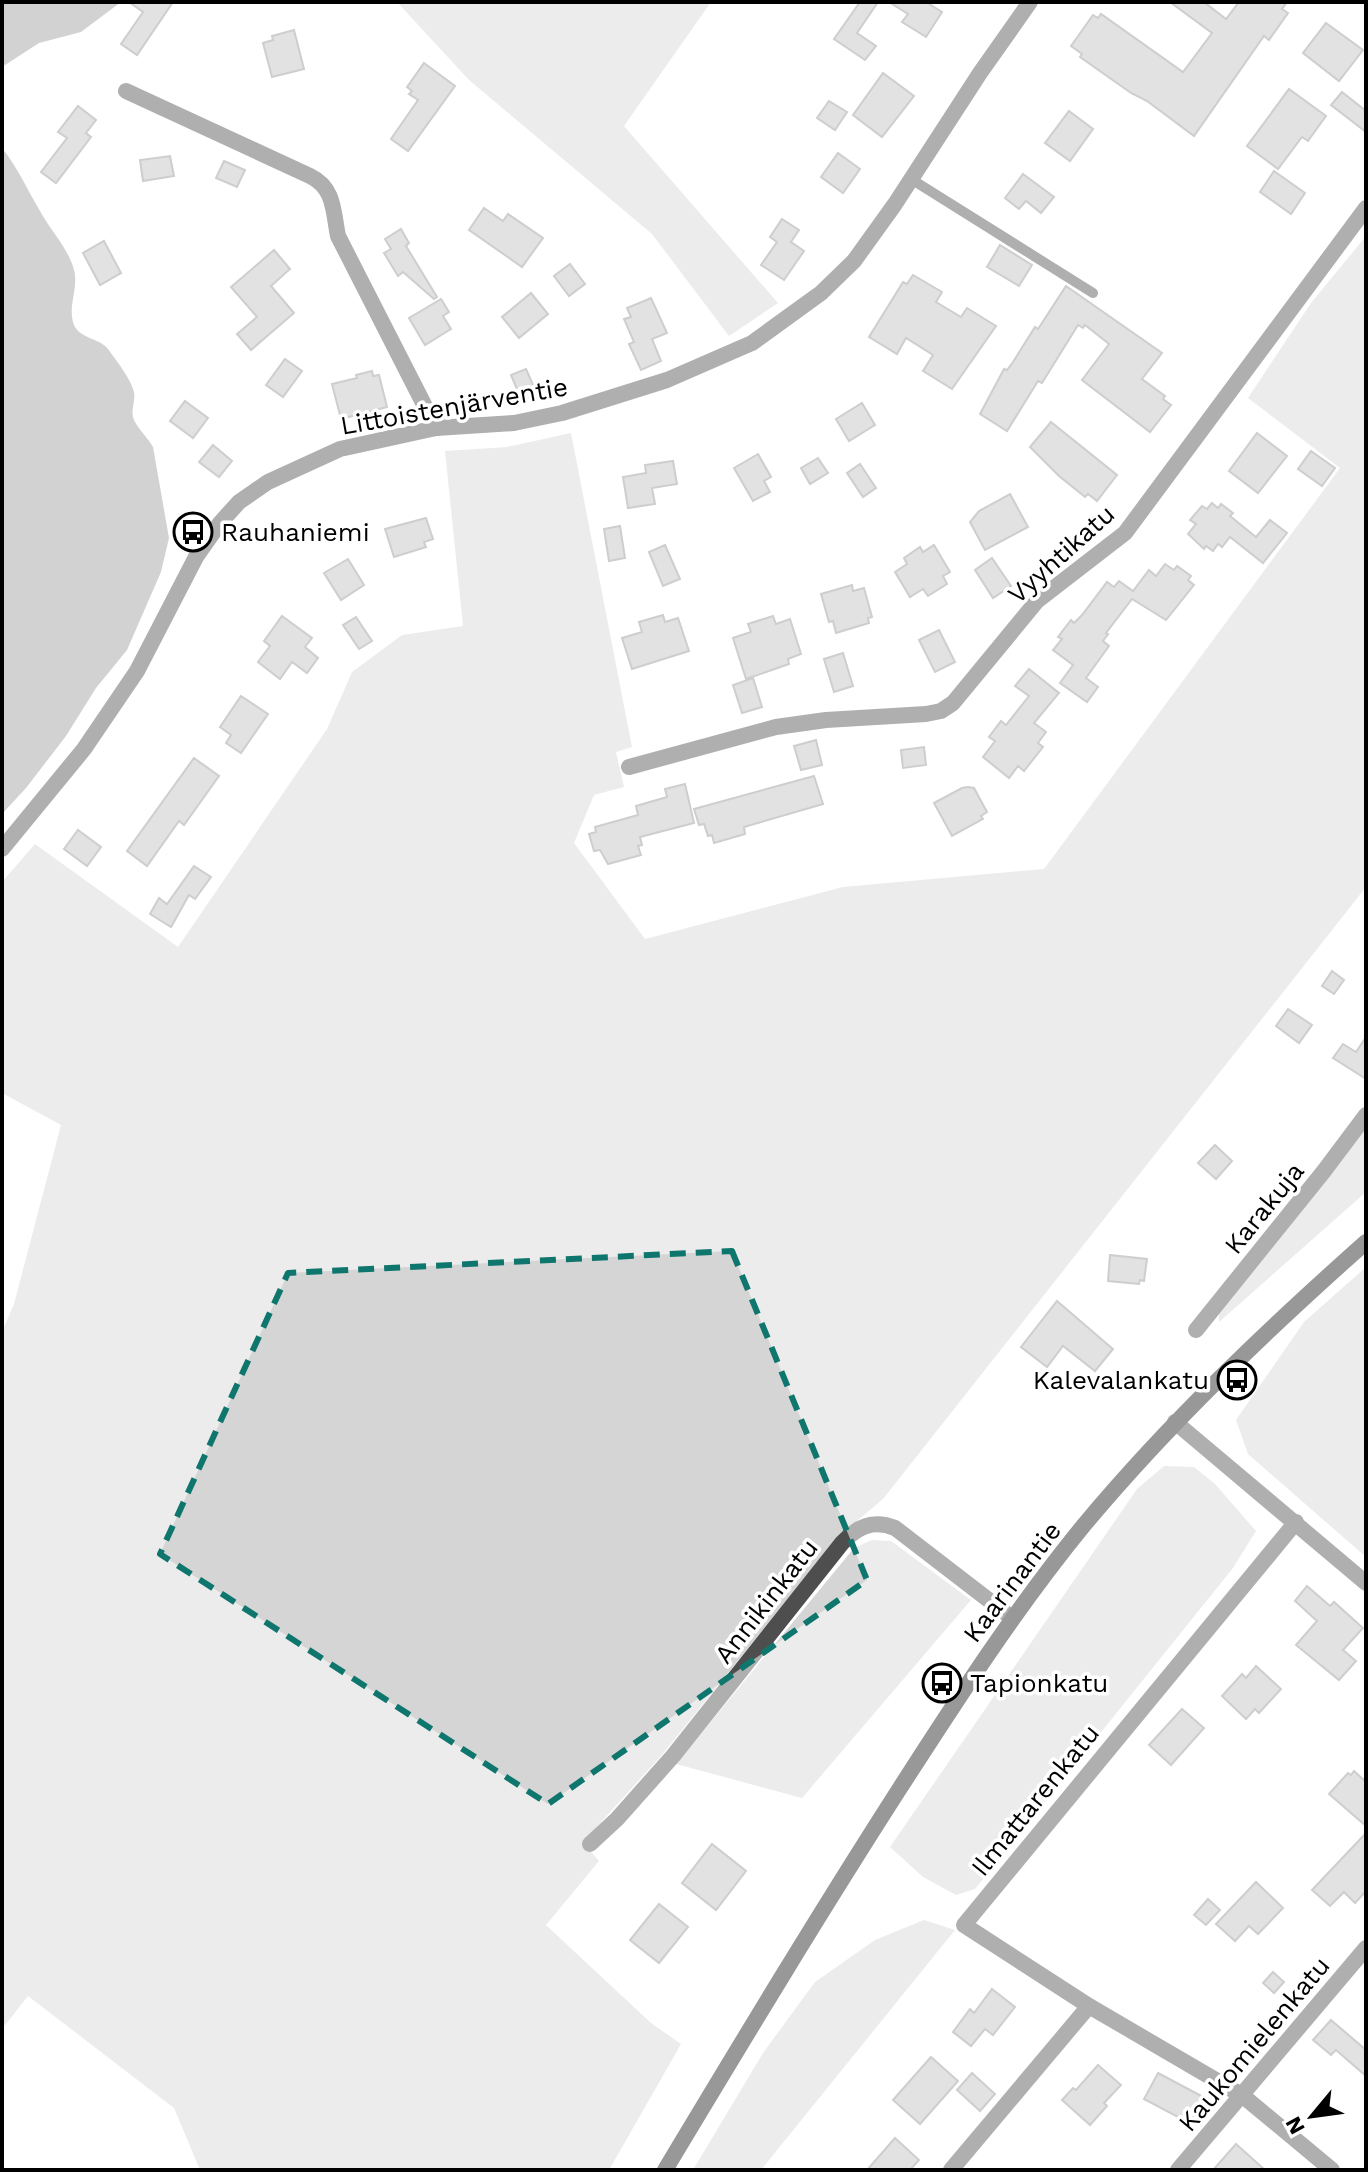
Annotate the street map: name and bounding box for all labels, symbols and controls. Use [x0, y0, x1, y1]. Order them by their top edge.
street label: Littoistenjärventie [338, 371, 570, 441]
street label: Vyyhtikatu [1002, 498, 1120, 610]
bus stop icon: Rauhaniemi [172, 511, 214, 553]
place label: Rauhaniemi [221, 517, 370, 547]
street label: Karakuja [1218, 1156, 1310, 1260]
bus stop icon: Kalevalankatu [1216, 1359, 1258, 1401]
place label: Kalevalankatu [1033, 1365, 1209, 1395]
street label: Kaarinantie [957, 1516, 1067, 1648]
street label: Annikinkatu [708, 1533, 824, 1669]
bus stop icon: Tapionkatu [921, 1662, 963, 1704]
place label: Tapionkatu [970, 1668, 1108, 1698]
street label: Ilmattarenkatu [965, 1718, 1105, 1882]
street label: Kaukomielenkatu [1172, 1951, 1336, 2137]
north arrow [1272, 2076, 1352, 2156]
text: N [1280, 2112, 1310, 2139]

